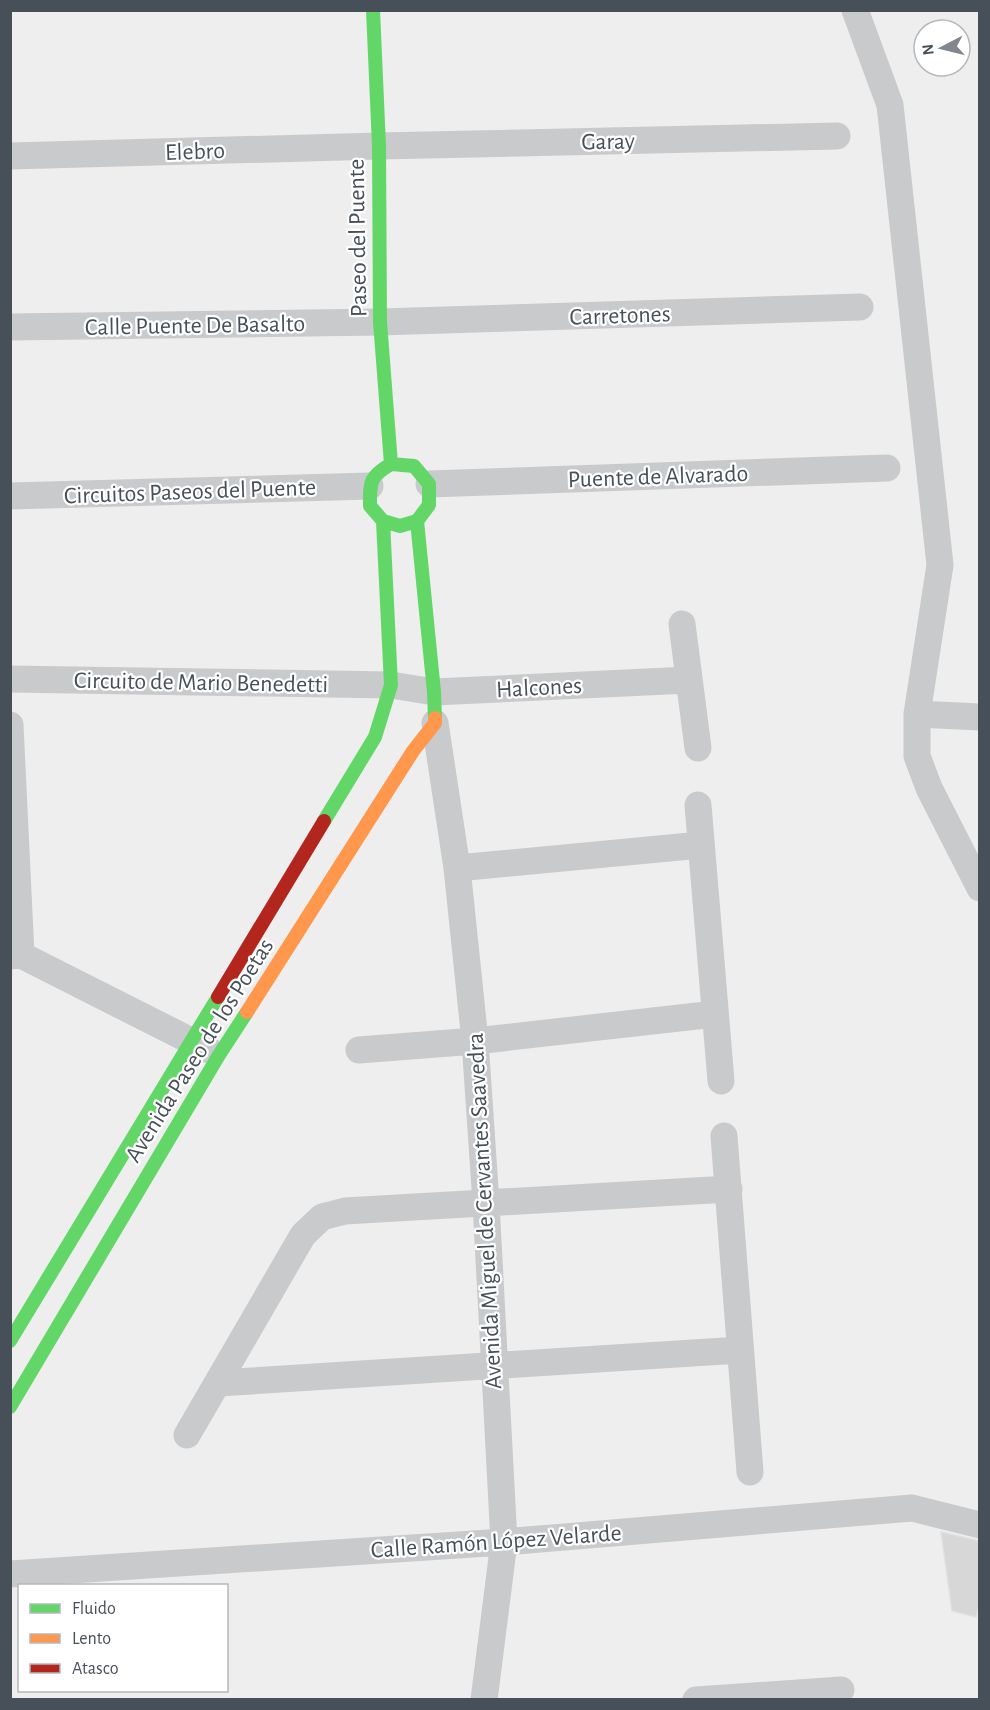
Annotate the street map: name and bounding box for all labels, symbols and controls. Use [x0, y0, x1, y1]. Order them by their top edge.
north arrow [912, 18, 972, 78]
text: N [919, 43, 937, 56]
street label: Garay [581, 130, 635, 154]
street label: Elebro [165, 139, 226, 165]
street label: Paseo del Puente [345, 159, 371, 317]
street label: Carretones [569, 302, 671, 330]
street label: Calle Puente De Basalto [85, 312, 305, 340]
street label: Puente de Alvarado [567, 462, 749, 492]
street label: Circuitos Paseos del Puente [64, 476, 317, 508]
street label: Circuito de Mario Benedetti [74, 669, 328, 697]
street label: Halcones [495, 674, 583, 702]
street label: Avenida Paseo de los Poetas [121, 935, 279, 1167]
street label: Avenida Miguel de Cervantes Saavedra [464, 1032, 506, 1390]
street label: Calle Ramón López Velarde [370, 1521, 622, 1563]
legend [18, 1584, 228, 1692]
text: Fluido [72, 1600, 116, 1618]
text: Lento [72, 1630, 111, 1648]
text: Atasco [72, 1660, 119, 1678]

